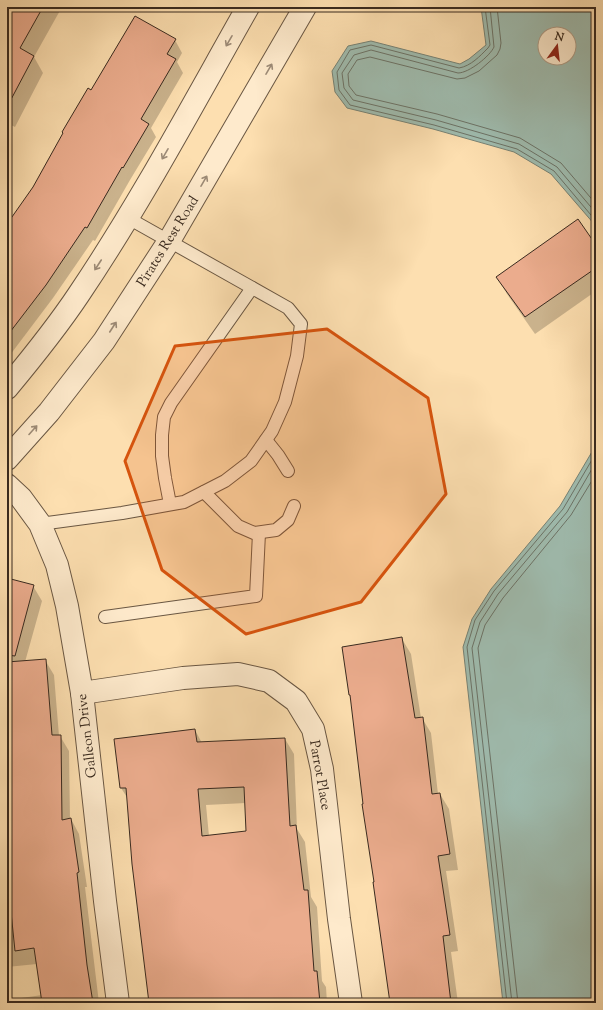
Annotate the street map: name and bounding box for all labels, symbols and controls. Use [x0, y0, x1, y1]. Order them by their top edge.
north arrow [537, 26, 577, 66]
text: N [552, 28, 566, 46]
one-way arrow [225, 35, 233, 47]
one-way arrow [265, 63, 273, 75]
one-way arrow [160, 148, 168, 160]
one-way arrow [200, 175, 208, 187]
street label: Pirates Rest Road [133, 193, 205, 291]
one-way arrow [93, 259, 101, 271]
one-way arrow [109, 321, 117, 333]
one-way arrow [28, 425, 38, 435]
street label: Galleon Drive [73, 693, 103, 779]
street label: Parrot Place [303, 739, 335, 812]

